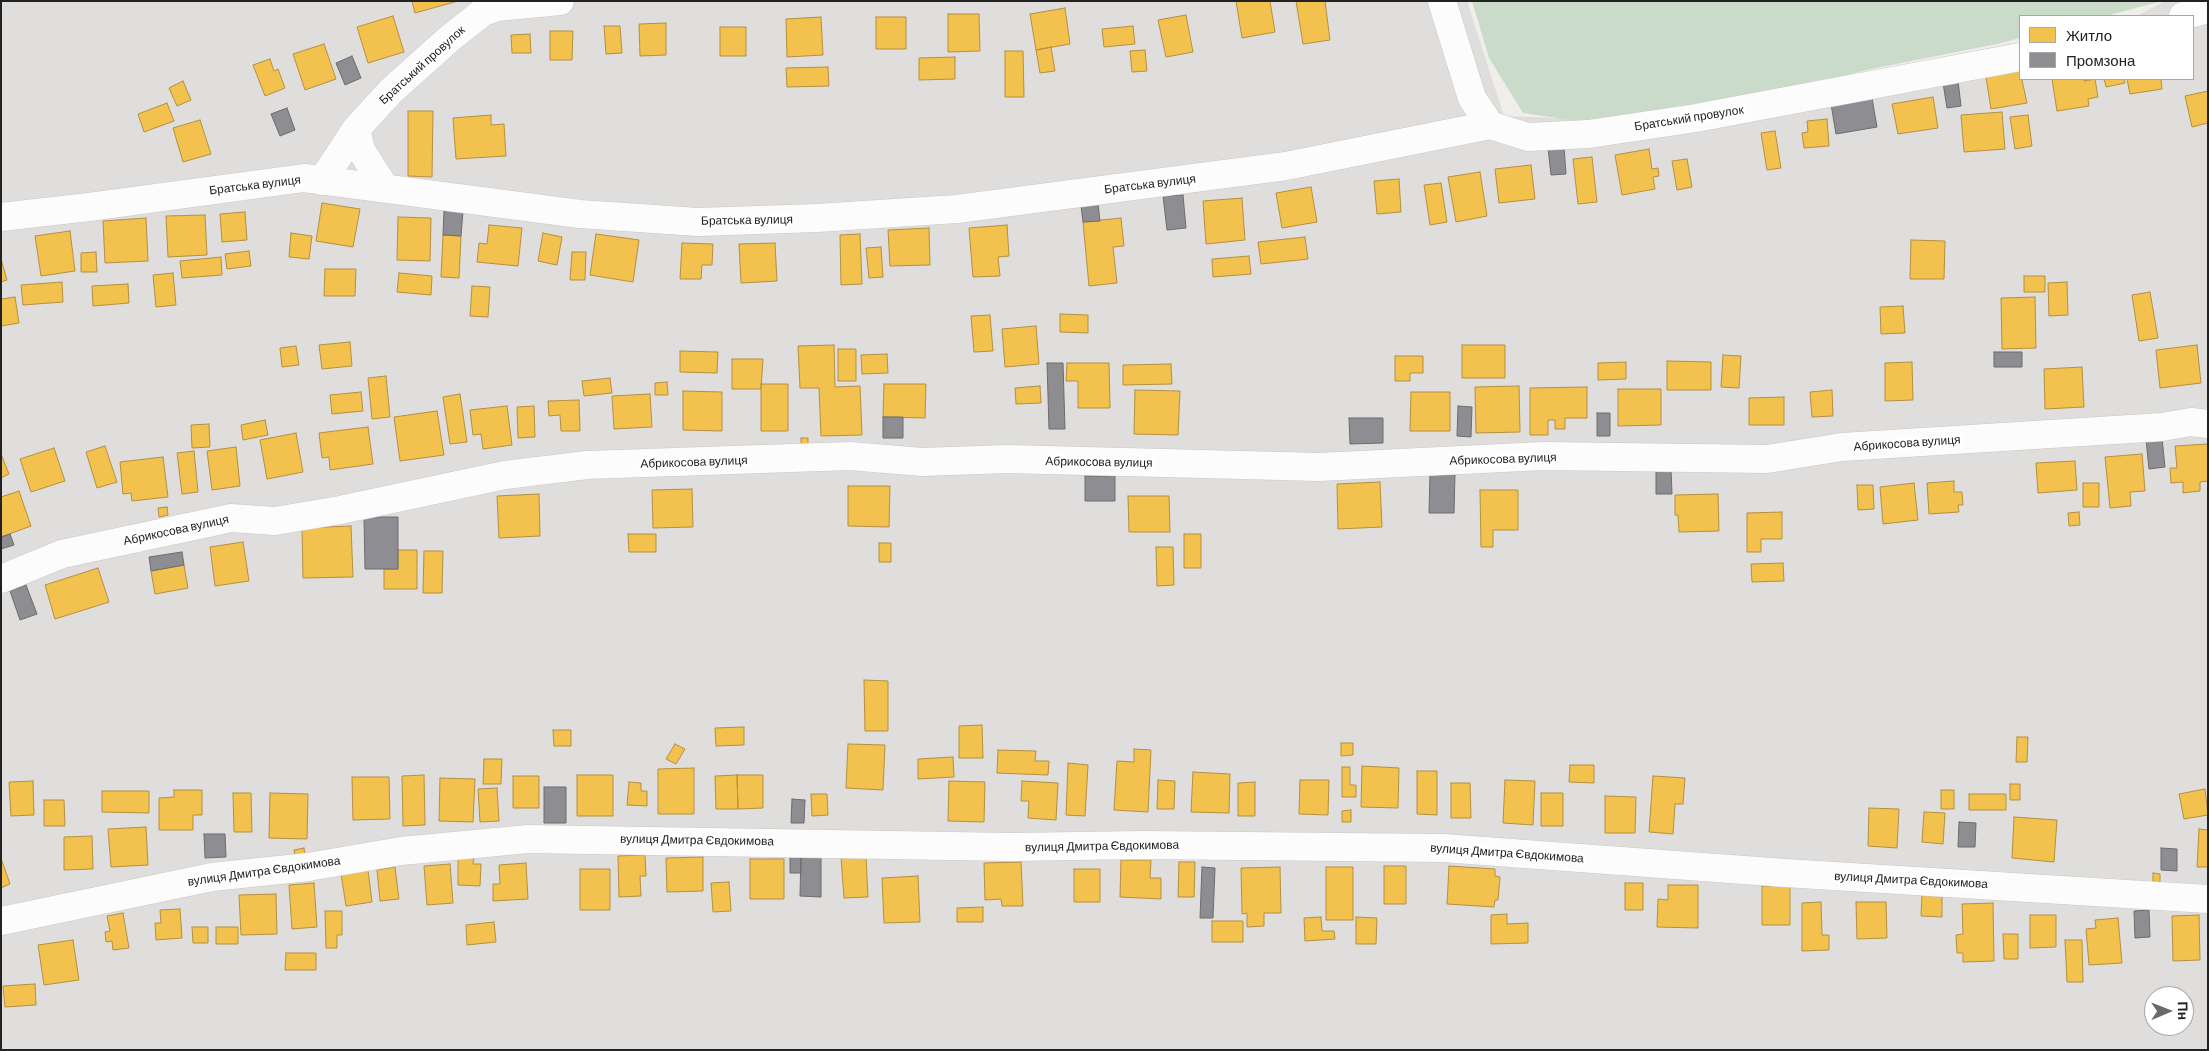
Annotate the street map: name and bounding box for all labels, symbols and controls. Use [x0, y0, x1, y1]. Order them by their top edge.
legend [2019, 15, 2194, 80]
street label: Братський провулок [376, 23, 468, 107]
text: Житло [2066, 26, 2112, 44]
text: Промзона [2066, 51, 2135, 69]
street label: Братський провулок [1633, 102, 1745, 134]
street label: Братська вулиця [1103, 171, 1197, 197]
street label: Братська вулиця [208, 172, 302, 198]
street label: Братська вулиця [701, 212, 793, 228]
street label: Абрикосова вулиця [1853, 432, 1961, 454]
street label: Абрикосова вулиця [1449, 450, 1557, 468]
street label: Абрикосова вулиця [640, 453, 748, 471]
street label: Абрикосова вулиця [1045, 454, 1153, 470]
street label: Абрикосова вулиця [122, 512, 230, 548]
street label: вулиця Дмитра Євдокимова [620, 831, 774, 849]
street label: вулиця Дмитра Євдокимова [1025, 837, 1179, 855]
street label: вулиця Дмитра Євдокимова [1430, 840, 1584, 866]
street label: вулиця Дмитра Євдокимова [187, 853, 341, 889]
street label: вулиця Дмитра Євдокимова [1834, 869, 1988, 891]
north arrow [2144, 986, 2194, 1036]
text: Пн [2175, 1001, 2192, 1020]

